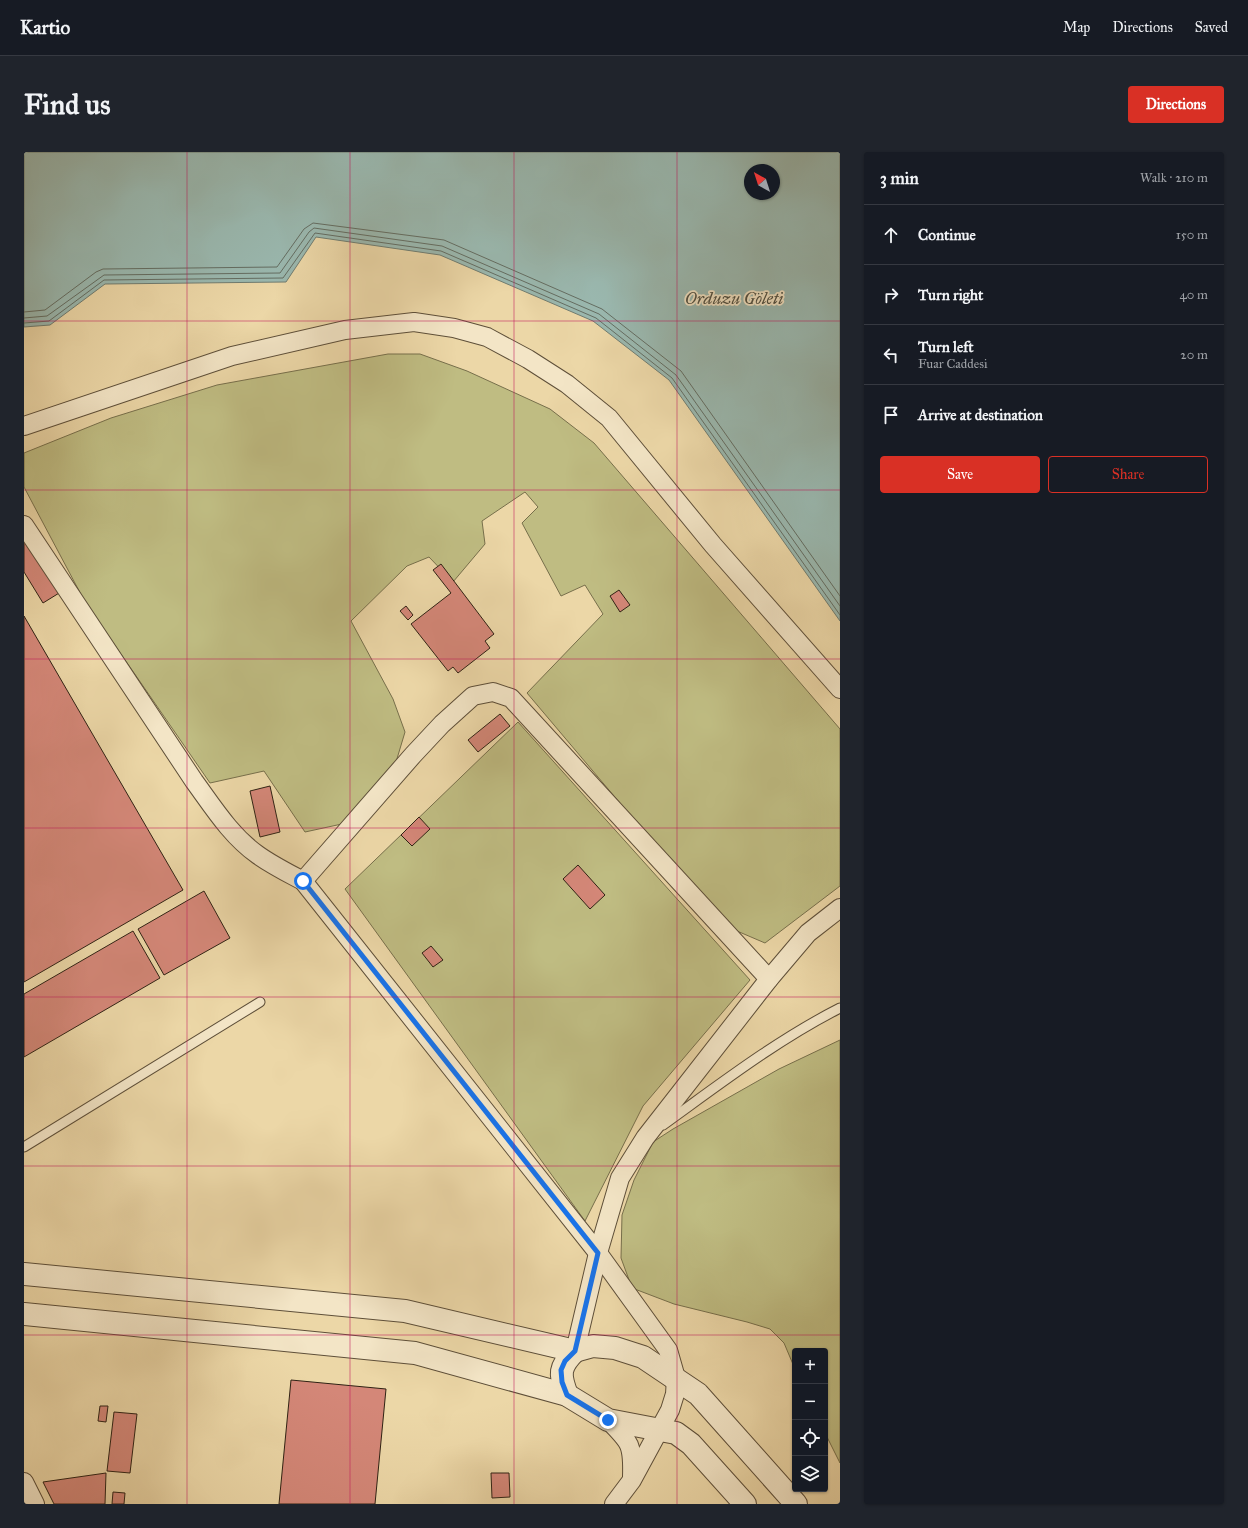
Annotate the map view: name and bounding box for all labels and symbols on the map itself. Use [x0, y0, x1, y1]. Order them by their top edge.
north arrow [744, 164, 780, 200]
water label: Orduzu Göleti [685, 288, 783, 309]
route start [294, 872, 312, 890]
route end [599, 1411, 617, 1429]

